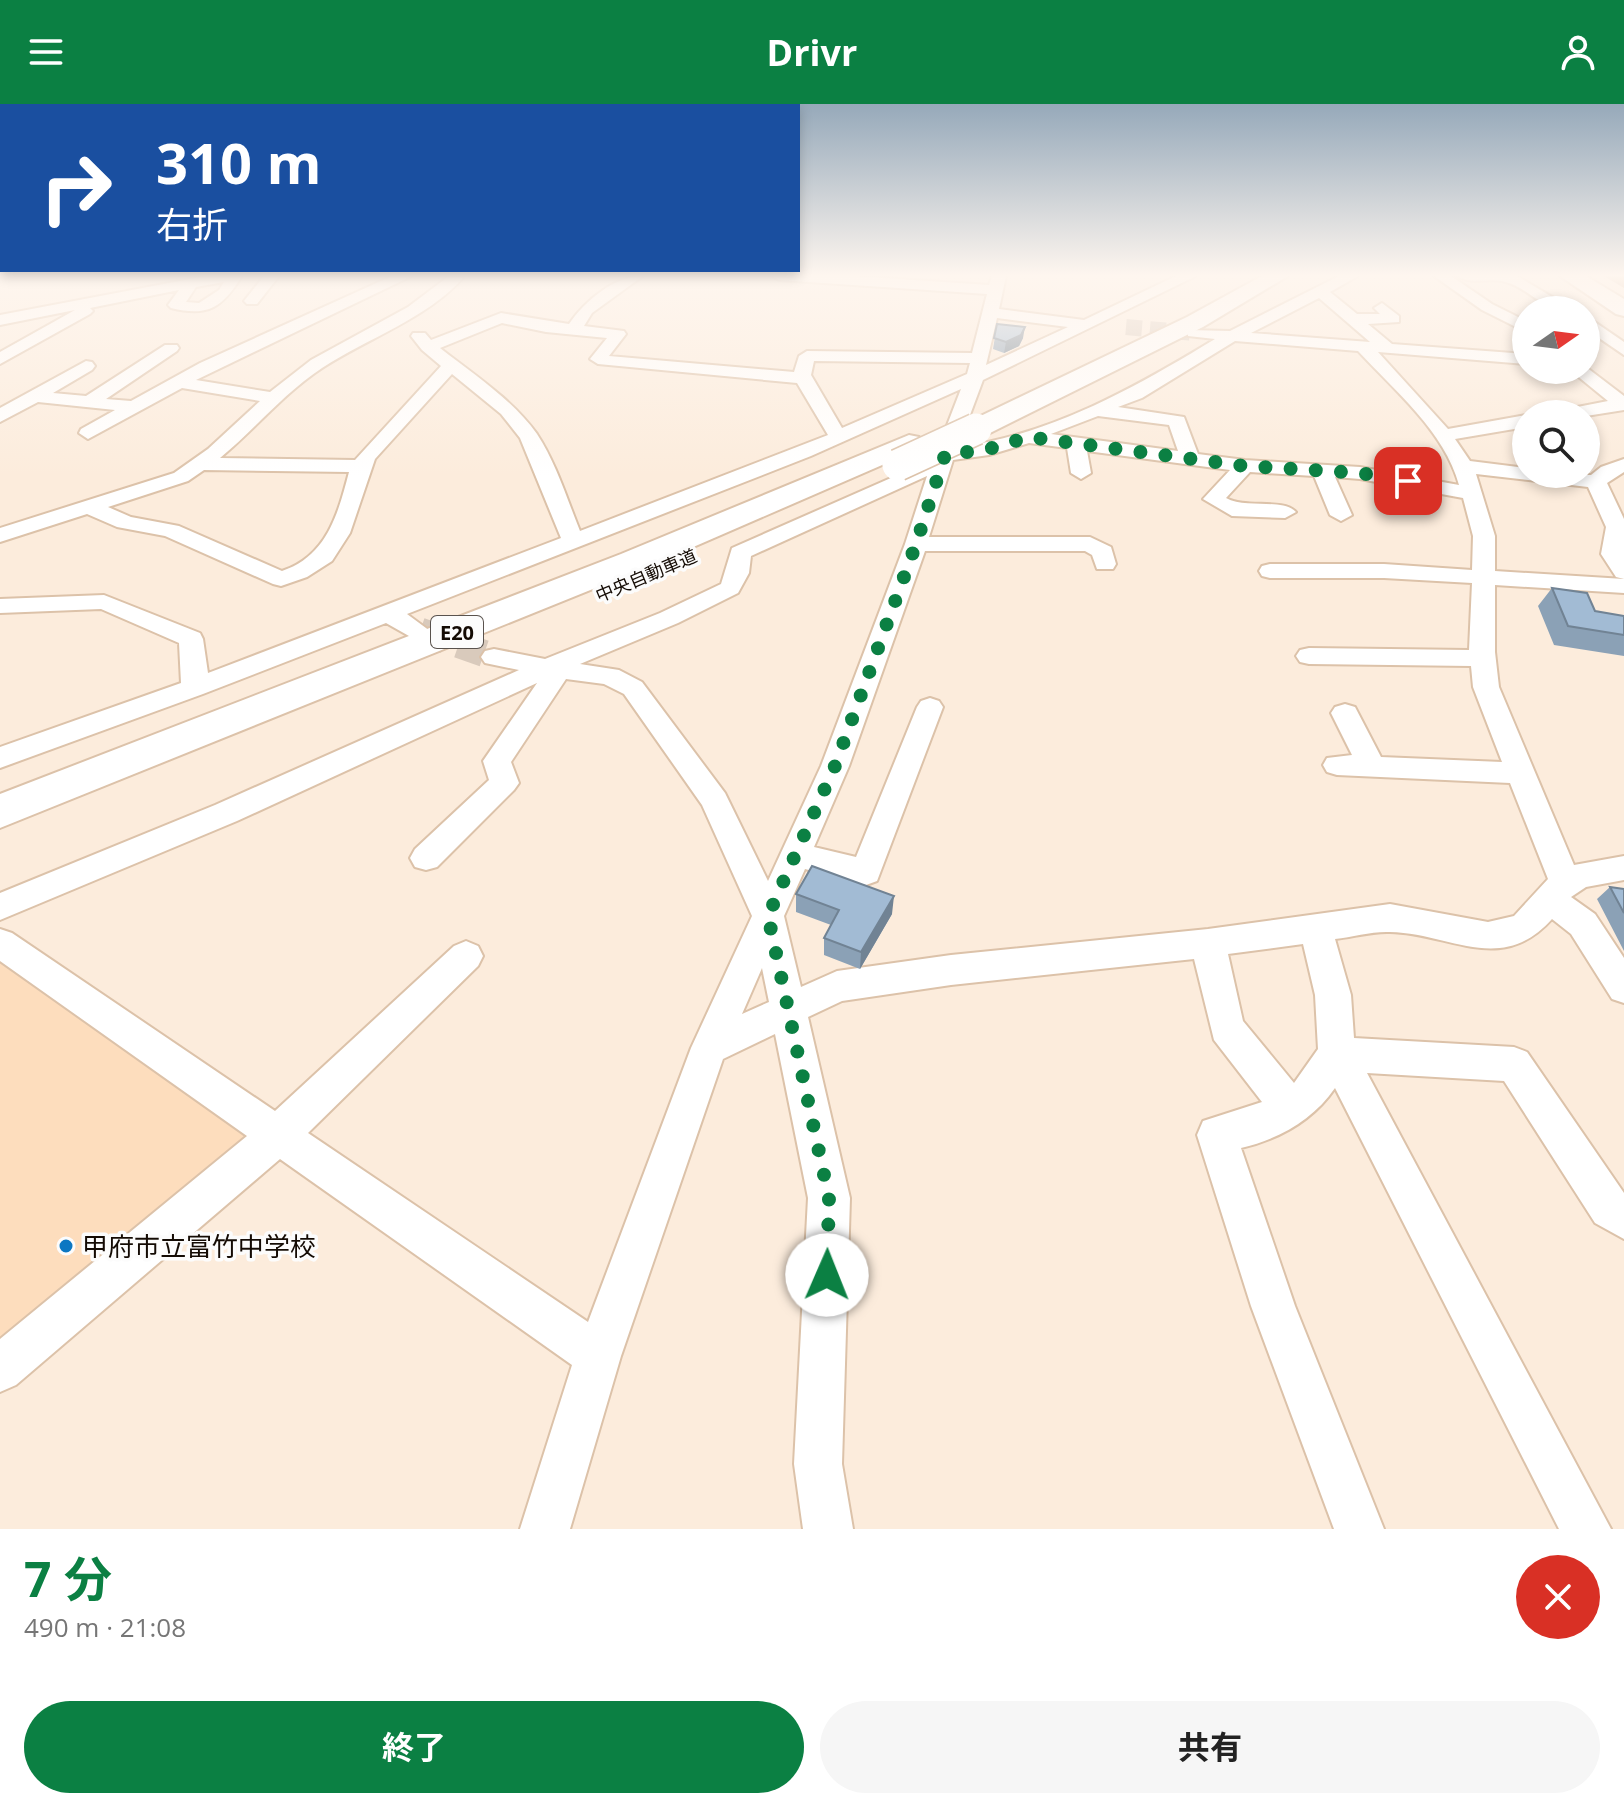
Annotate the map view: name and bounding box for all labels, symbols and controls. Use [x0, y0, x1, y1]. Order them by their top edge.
text: Drivr [767, 28, 857, 77]
icon: menu [24, 30, 68, 74]
icon: person [1556, 30, 1600, 74]
text: 310 m [156, 124, 322, 200]
icon: right [24, 136, 128, 240]
text: 右折 [156, 200, 228, 249]
north arrow [1512, 296, 1600, 384]
map controls [1512, 296, 1600, 488]
button: search [1512, 400, 1600, 488]
pin [1374, 447, 1442, 515]
icon: arrive [1386, 459, 1430, 503]
street label: 中央自動車道 [592, 543, 700, 607]
road number: E20 [431, 616, 483, 648]
place label: 甲府市立富竹中学校 [82, 1228, 316, 1264]
position arrow [785, 1233, 869, 1317]
marker: 甲府市立富竹中学校 [57, 1237, 75, 1255]
text: 7 分 [24, 1546, 112, 1611]
button: close [1516, 1555, 1600, 1639]
text: 490 m · 21:08 [24, 1609, 186, 1645]
button: 終了 [24, 1701, 804, 1793]
button: 共有 [820, 1701, 1600, 1793]

